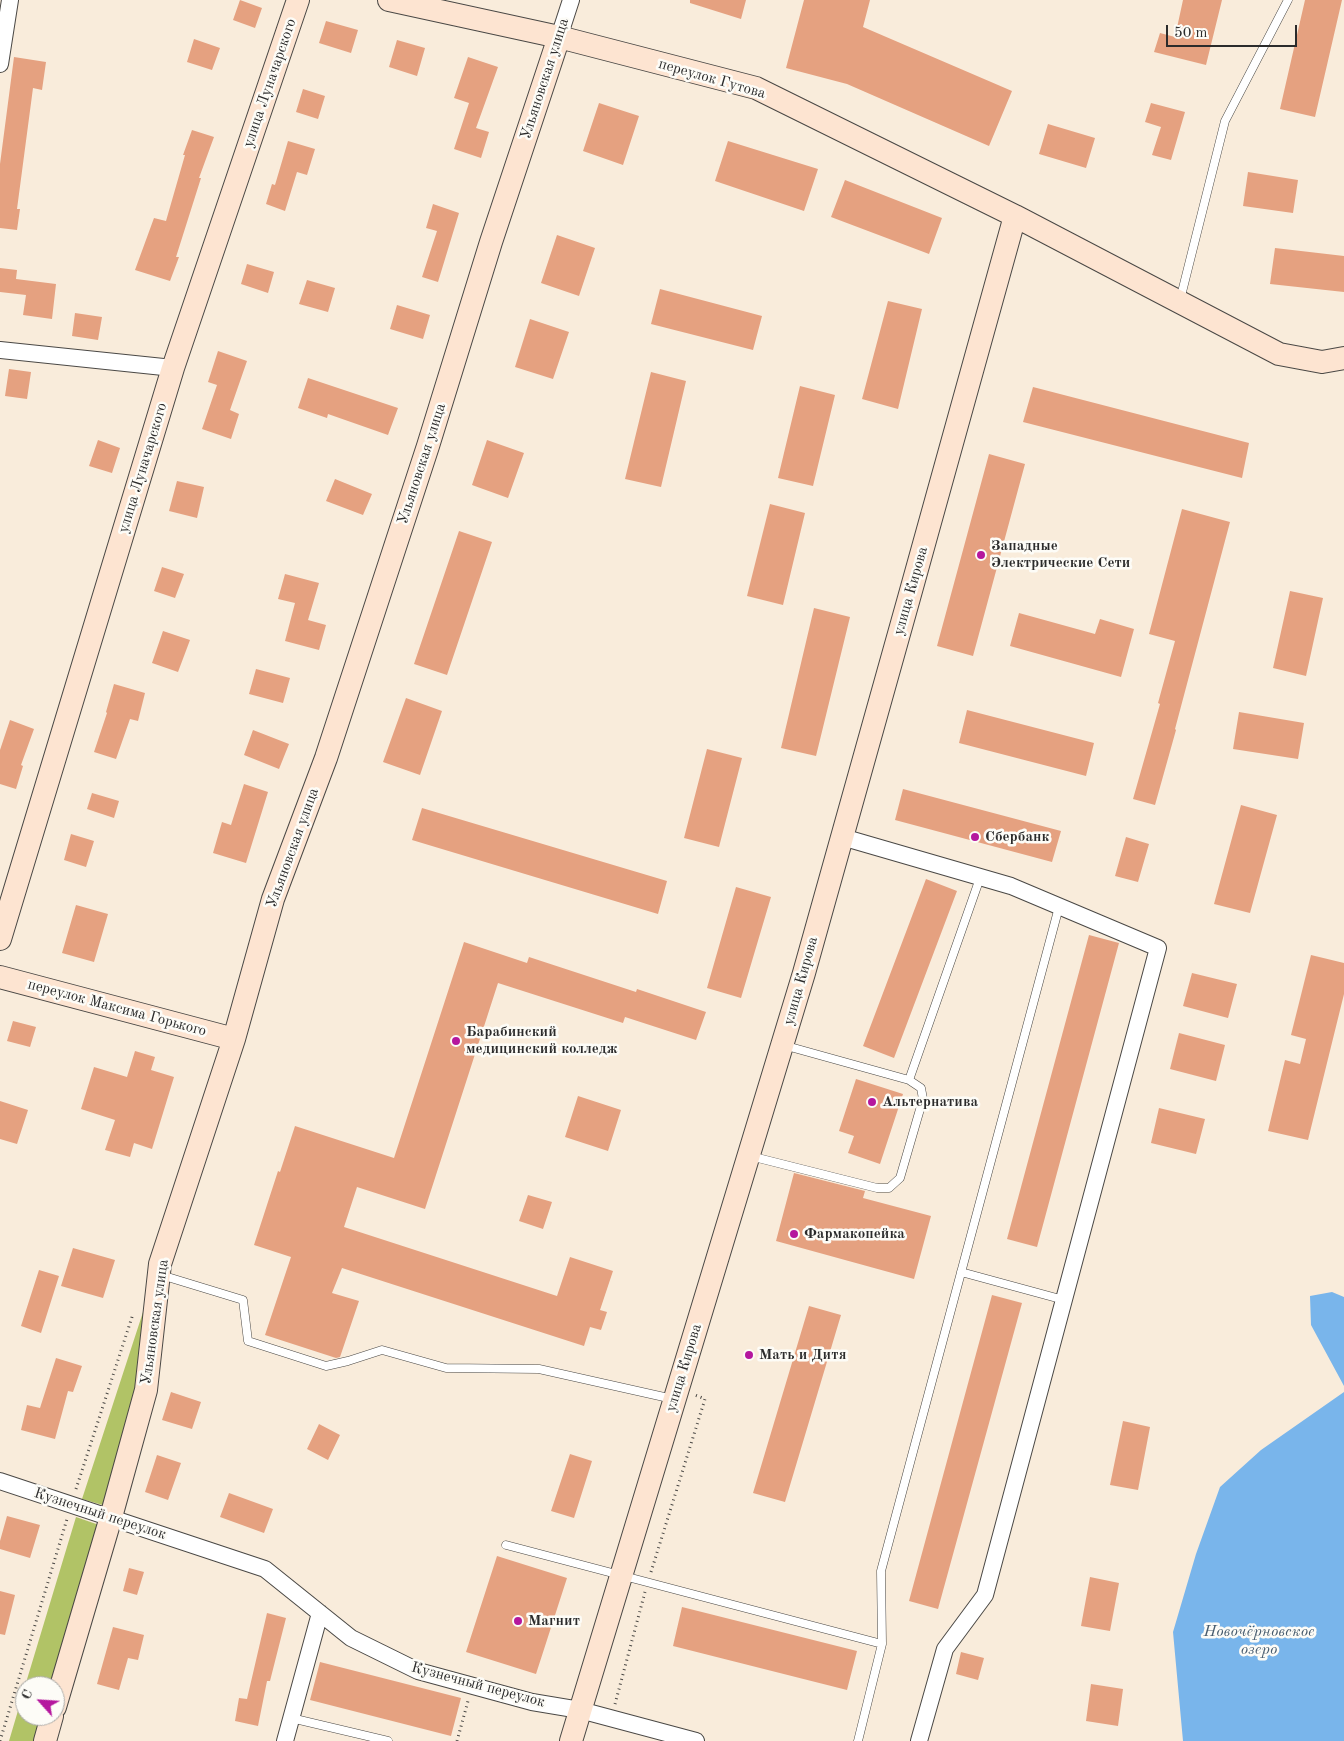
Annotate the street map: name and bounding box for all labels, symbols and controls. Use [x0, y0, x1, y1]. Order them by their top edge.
scale bar [1169, 15, 1300, 47]
street label: улица Луначарского [239, 16, 301, 150]
street label: Ульяновская улица [517, 16, 573, 142]
text: 50 m [1174, 26, 1208, 41]
street label: переулок Гутова [656, 55, 768, 103]
street label: улица Луначарского [115, 401, 171, 535]
street label: Ульяновская улица [394, 401, 450, 527]
place label: Западные Электрические Сети [991, 537, 1130, 572]
street label: улица Кирова [890, 545, 932, 637]
marker: Западные Электрические Сети [975, 549, 987, 561]
street label: Ульяновская улица [263, 785, 323, 911]
place label: Сбербанк [985, 828, 1049, 846]
marker: Сбербанк [969, 831, 981, 843]
street label: улица Кирова [780, 935, 822, 1027]
street label: переулок Максима Горького [26, 975, 208, 1041]
place label: Барабинский медицинский колледж [466, 1023, 618, 1058]
marker: Барабинский медицинский колледж [450, 1035, 462, 1047]
place label: Альтернатива [882, 1093, 978, 1111]
marker: Альтернатива [866, 1096, 878, 1108]
place label: Фармакопейка [804, 1225, 905, 1243]
marker: Фармакопейка [788, 1228, 800, 1240]
street label: Ульяновская улица [137, 1258, 173, 1386]
street label: улица Кирова [662, 1322, 706, 1414]
place label: Мать и Дитя [759, 1346, 846, 1364]
marker: Мать и Дитя [743, 1349, 755, 1361]
street label: Кузнечный переулок [32, 1484, 168, 1544]
place label: Магнит [528, 1612, 580, 1630]
marker: Магнит [512, 1615, 524, 1627]
water label: Новочёрновское озеро [1203, 1622, 1315, 1660]
street label: Кузнечный переулок [409, 1658, 547, 1712]
north arrow [15, 1676, 65, 1726]
text: С [19, 1688, 36, 1702]

